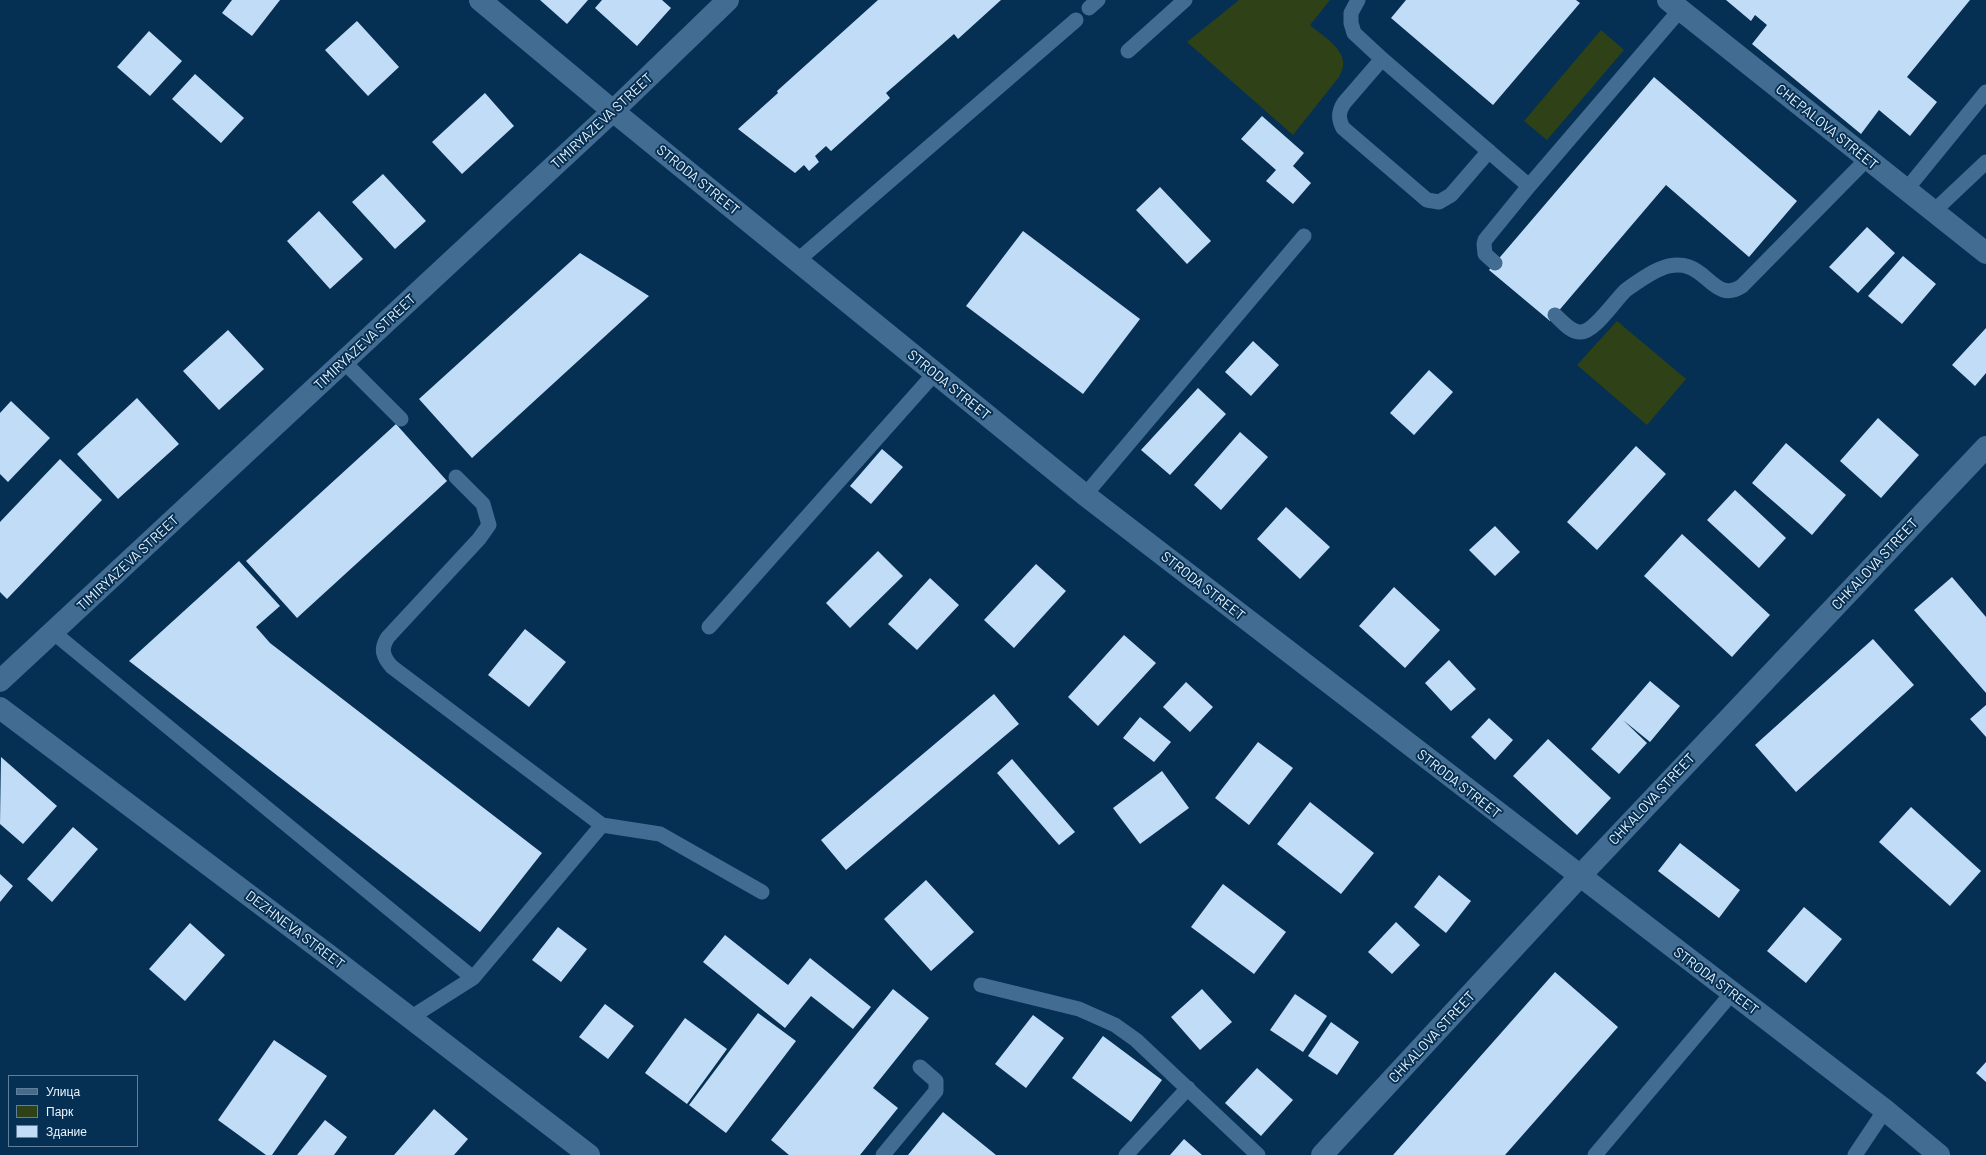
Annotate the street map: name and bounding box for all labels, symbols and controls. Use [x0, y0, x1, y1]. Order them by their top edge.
street label: TIMIRYAZEVA STREET [548, 69, 656, 173]
street label: CHEPALOVA STREET [1772, 81, 1882, 173]
street label: STRODA STREET [653, 141, 743, 219]
street label: TIMIRYAZEVA STREET [311, 290, 419, 394]
street label: STRODA STREET [904, 346, 994, 424]
street label: TIMIRYAZEVA STREET [74, 511, 182, 615]
street label: CHKALOVA STREET [1828, 515, 1922, 613]
street label: STRODA STREET [1158, 548, 1248, 624]
street label: STRODA STREET [1414, 746, 1504, 822]
street label: CHKALOVA STREET [1605, 750, 1699, 848]
street label: DEZHNEVA STREET [242, 887, 348, 973]
street label: STRODA STREET [1670, 944, 1762, 1018]
street label: CHKALOVA STREET [1385, 988, 1479, 1086]
legend [8, 1075, 138, 1147]
text: Улица [46, 1084, 80, 1098]
text: Парк [46, 1104, 73, 1118]
text: Здание [46, 1124, 87, 1138]

